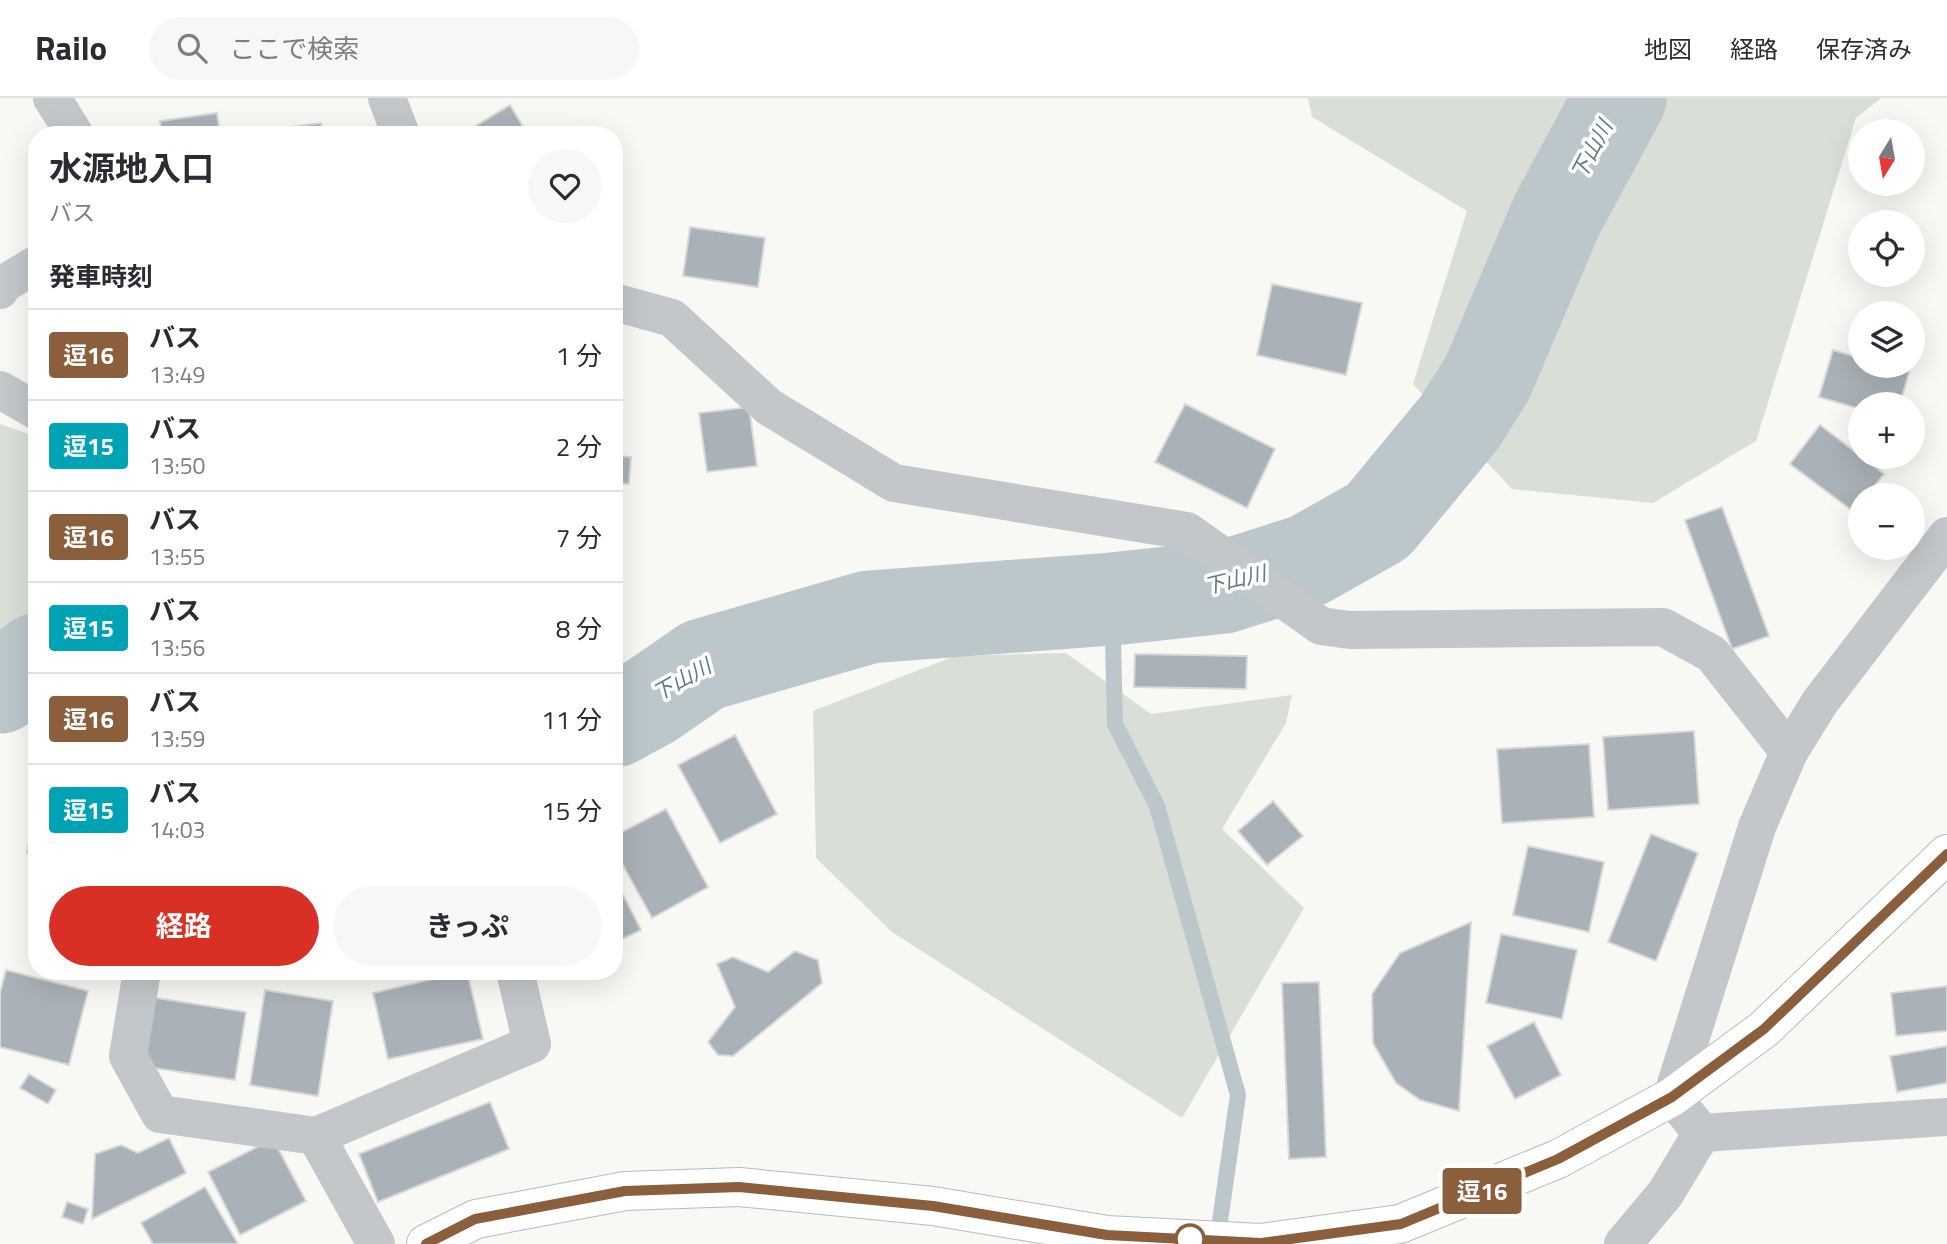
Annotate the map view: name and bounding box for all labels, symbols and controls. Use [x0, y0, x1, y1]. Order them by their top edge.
search box [149, 17, 639, 80]
text: Railo [35, 23, 107, 73]
icon: search [173, 29, 211, 67]
text: ここで検索 [229, 29, 359, 68]
text: 地図 [1644, 31, 1692, 67]
text: 経路 [1730, 31, 1778, 67]
text: 保存済み [1816, 31, 1912, 67]
water label: 下山川 [1562, 112, 1621, 185]
north arrow [1848, 119, 1925, 196]
map controls [1848, 119, 1925, 560]
text: 水源地入口 [49, 143, 214, 193]
button: heart [528, 149, 602, 223]
text: バス [49, 195, 95, 230]
button: locate [1848, 210, 1925, 287]
text: 発車時刻 [49, 257, 153, 296]
button: layers [1848, 301, 1925, 378]
text: バス [149, 318, 201, 357]
text: 1 分 [556, 336, 602, 375]
text: 逗16 [63, 337, 114, 373]
text: 13:49 [149, 357, 205, 392]
button: + [1848, 392, 1925, 469]
text: バス [149, 409, 201, 448]
text: 2 分 [556, 427, 602, 466]
text: 逗15 [63, 428, 114, 464]
text: 13:50 [149, 448, 205, 483]
button: − [1848, 483, 1925, 560]
text: バス [149, 500, 201, 539]
text: 7 分 [556, 518, 602, 557]
text: 逗16 [63, 519, 114, 555]
text: 13:55 [149, 539, 205, 574]
water label: 下山川 [1200, 556, 1271, 602]
text: バス [149, 591, 201, 630]
text: 8 分 [556, 609, 602, 648]
text: 逗15 [63, 610, 114, 646]
text: 13:56 [149, 630, 205, 665]
water label: 下山川 [646, 649, 719, 708]
text: バス [149, 682, 201, 721]
text: 11 分 [541, 700, 602, 739]
text: 逗16 [63, 701, 114, 737]
text: 13:59 [149, 721, 205, 756]
text: バス [149, 773, 201, 812]
text: 15 分 [541, 791, 602, 830]
text: 逗15 [63, 792, 114, 828]
text: 14:03 [149, 812, 205, 847]
button: 経路 [49, 886, 319, 966]
button: きっぷ [333, 886, 602, 966]
line badge: 逗16 [1442, 1168, 1522, 1214]
text: 逗16 [1457, 1173, 1507, 1209]
unlabelled marker [1175, 1224, 1205, 1244]

